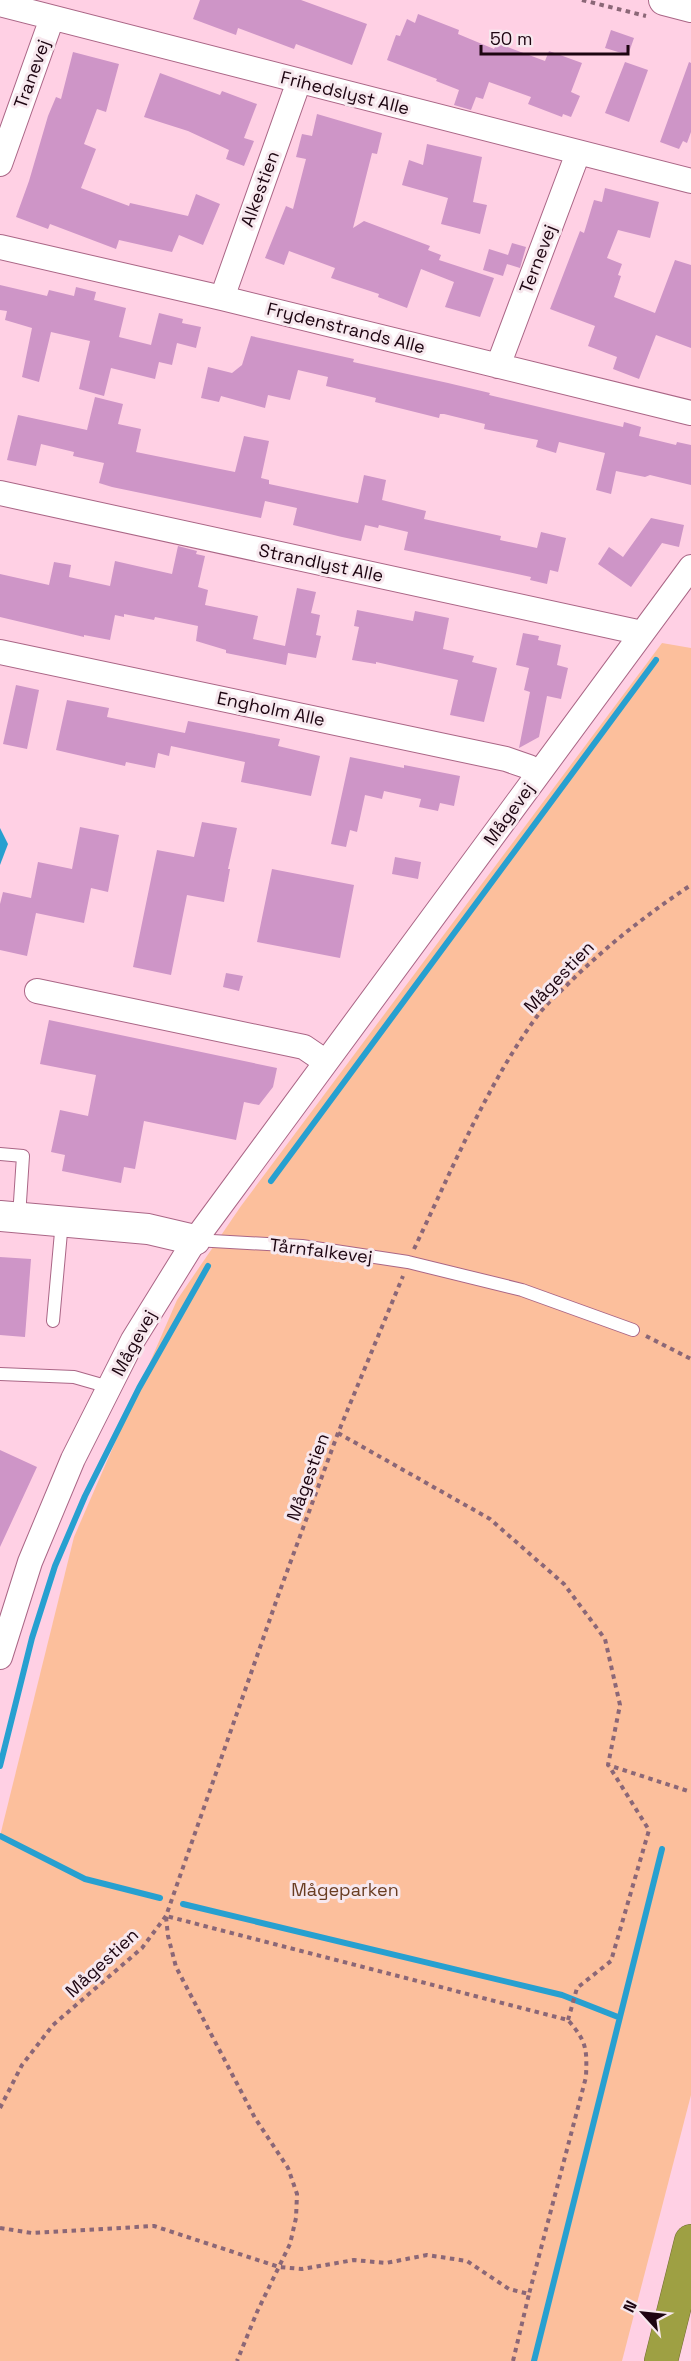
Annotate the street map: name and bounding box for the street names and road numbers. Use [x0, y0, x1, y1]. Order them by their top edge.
street label: Tranevej [8, 36, 55, 112]
street label: Frihedslyst Alle [278, 65, 412, 120]
street label: Alkestien [235, 148, 284, 230]
street label: Ternevej [514, 221, 561, 297]
street label: Frydenstrands Alle [264, 297, 428, 358]
street label: Strandlyst Alle [257, 538, 386, 587]
street label: Engholm Alle [215, 686, 327, 731]
street label: Mågevej [478, 778, 539, 850]
street label: Mågestien [519, 936, 599, 1018]
street label: Tårnfalkevej [268, 1233, 374, 1268]
street label: Mågevej [106, 1306, 161, 1380]
street label: Mågestien [281, 1430, 334, 1524]
street label: Mågestien [60, 1923, 143, 2002]

